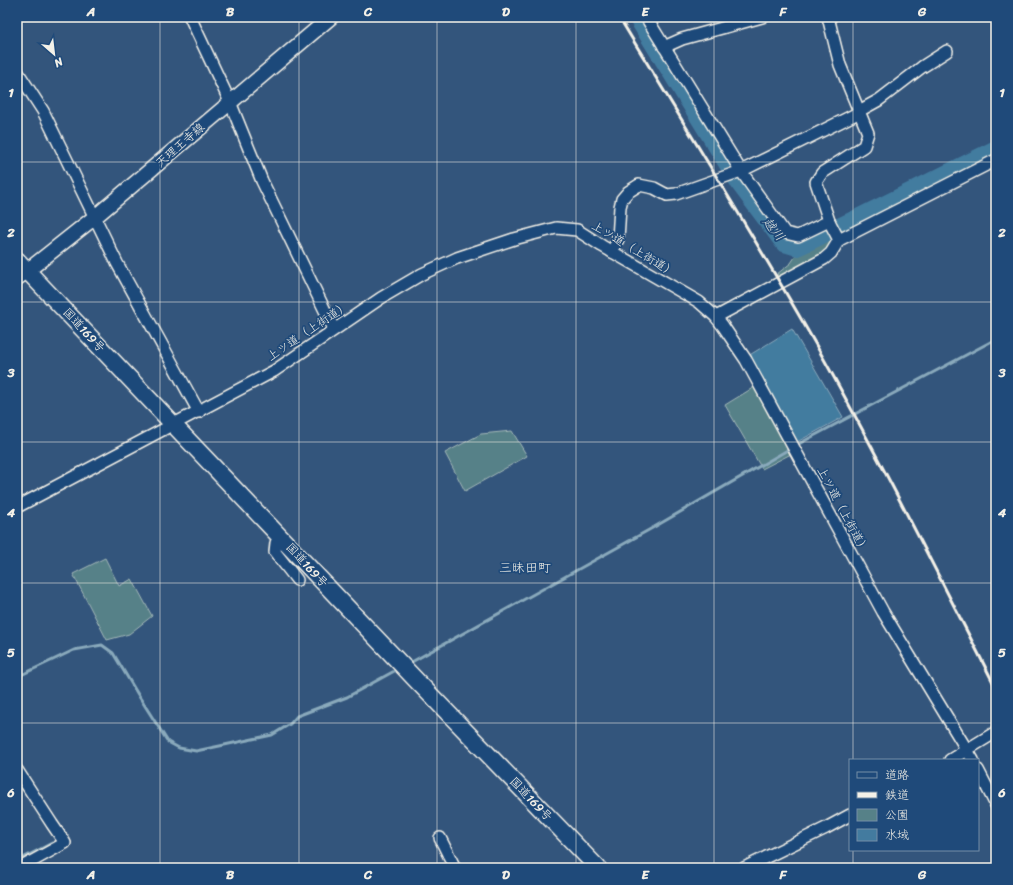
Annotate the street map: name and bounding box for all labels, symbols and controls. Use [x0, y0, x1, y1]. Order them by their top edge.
text: A [86, 0, 95, 23]
text: B [226, 0, 235, 23]
text: C [363, 0, 373, 23]
text: D [502, 0, 510, 23]
text: E [641, 0, 650, 23]
text: F [778, 0, 787, 23]
text: G [917, 0, 927, 23]
north arrow [34, 34, 74, 74]
text: N [50, 52, 67, 73]
text: 1 [8, 81, 14, 104]
text: 1 [999, 81, 1005, 104]
street label: 天理王寺線 [150, 117, 210, 173]
water label: 越川 [756, 211, 791, 246]
street label: 上ツ道（上街道） [587, 215, 681, 283]
text: 2 [6, 221, 15, 244]
text: 2 [997, 221, 1006, 244]
street label: 上ツ道（上街道） [262, 295, 354, 367]
street label: 国道169号 [57, 302, 111, 358]
text: 3 [6, 361, 15, 384]
text: 3 [997, 361, 1006, 384]
street label: 上ツ道（上街道） [811, 462, 875, 558]
text: 4 [6, 501, 16, 524]
text: 4 [997, 501, 1007, 524]
street label: 国道169号 [280, 537, 334, 593]
district label: 三昧田町 [499, 556, 551, 579]
text: 5 [7, 641, 15, 664]
text: 5 [998, 641, 1006, 664]
legend [849, 759, 979, 851]
text: 道路 [885, 764, 909, 786]
street label: 国道169号 [504, 771, 558, 827]
text: 6 [6, 781, 15, 804]
text: 6 [997, 781, 1006, 804]
text: 鉄道 [885, 784, 909, 806]
text: 公園 [885, 804, 909, 826]
text: 水域 [885, 824, 909, 846]
text: A [86, 863, 95, 885]
text: B [226, 863, 235, 885]
text: C [363, 863, 373, 885]
text: D [502, 863, 510, 885]
text: E [641, 863, 650, 885]
text: F [778, 863, 787, 885]
text: G [917, 863, 927, 885]

